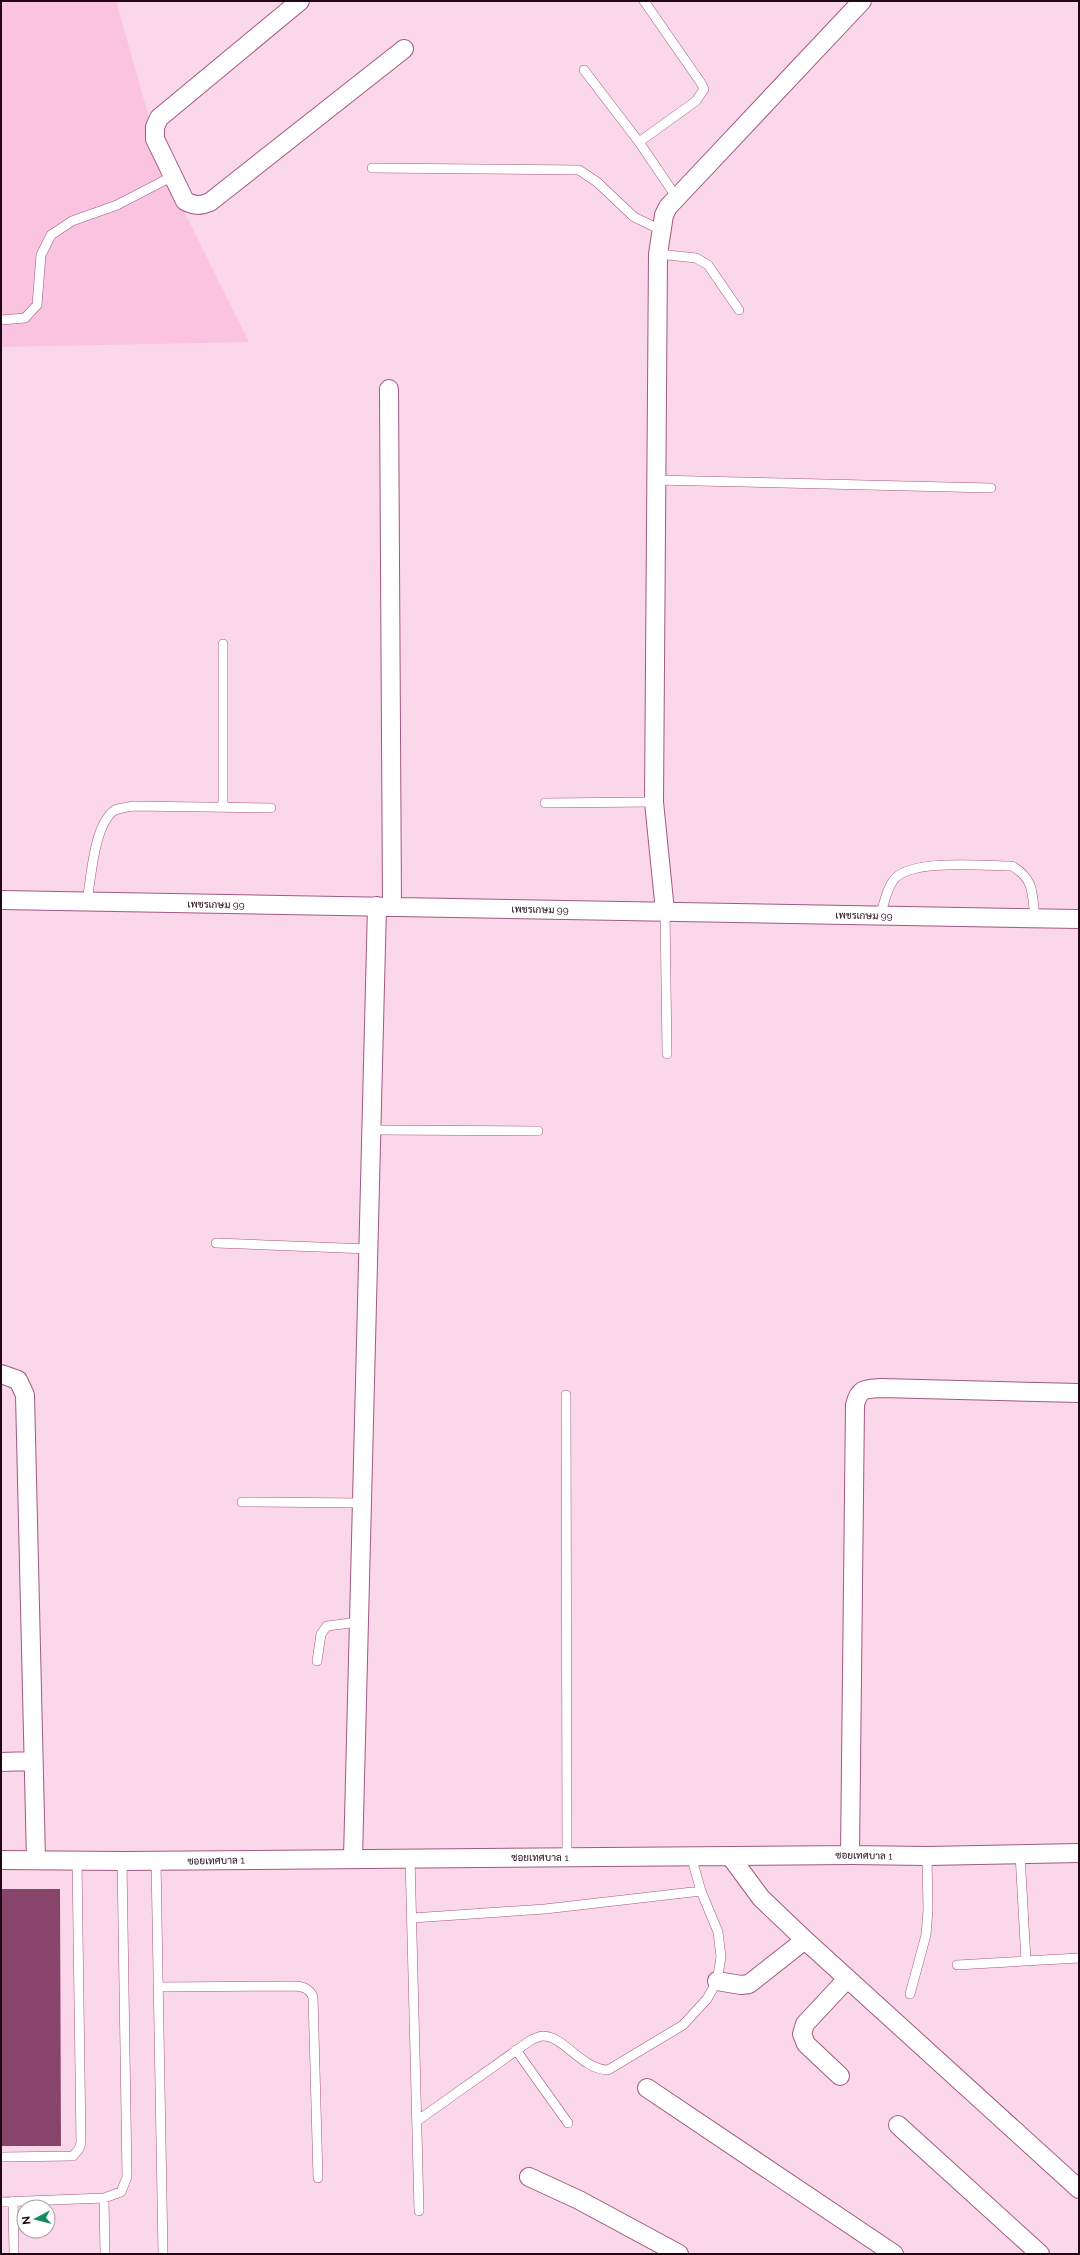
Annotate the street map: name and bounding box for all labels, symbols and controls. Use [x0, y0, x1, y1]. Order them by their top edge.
street label: เพชรเกษม 99 [187, 899, 245, 911]
street label: เพชรเกษม 99 [511, 904, 569, 916]
street label: เพชรเกษม 99 [835, 910, 893, 922]
street label: ซอยเทศบาล 1 [835, 1850, 893, 1862]
street label: ซอยเทศบาล 1 [511, 1852, 569, 1863]
street label: ซอยเทศบาล 1 [187, 1854, 246, 1866]
north arrow [16, 2199, 56, 2239]
text: N [20, 2215, 34, 2225]

